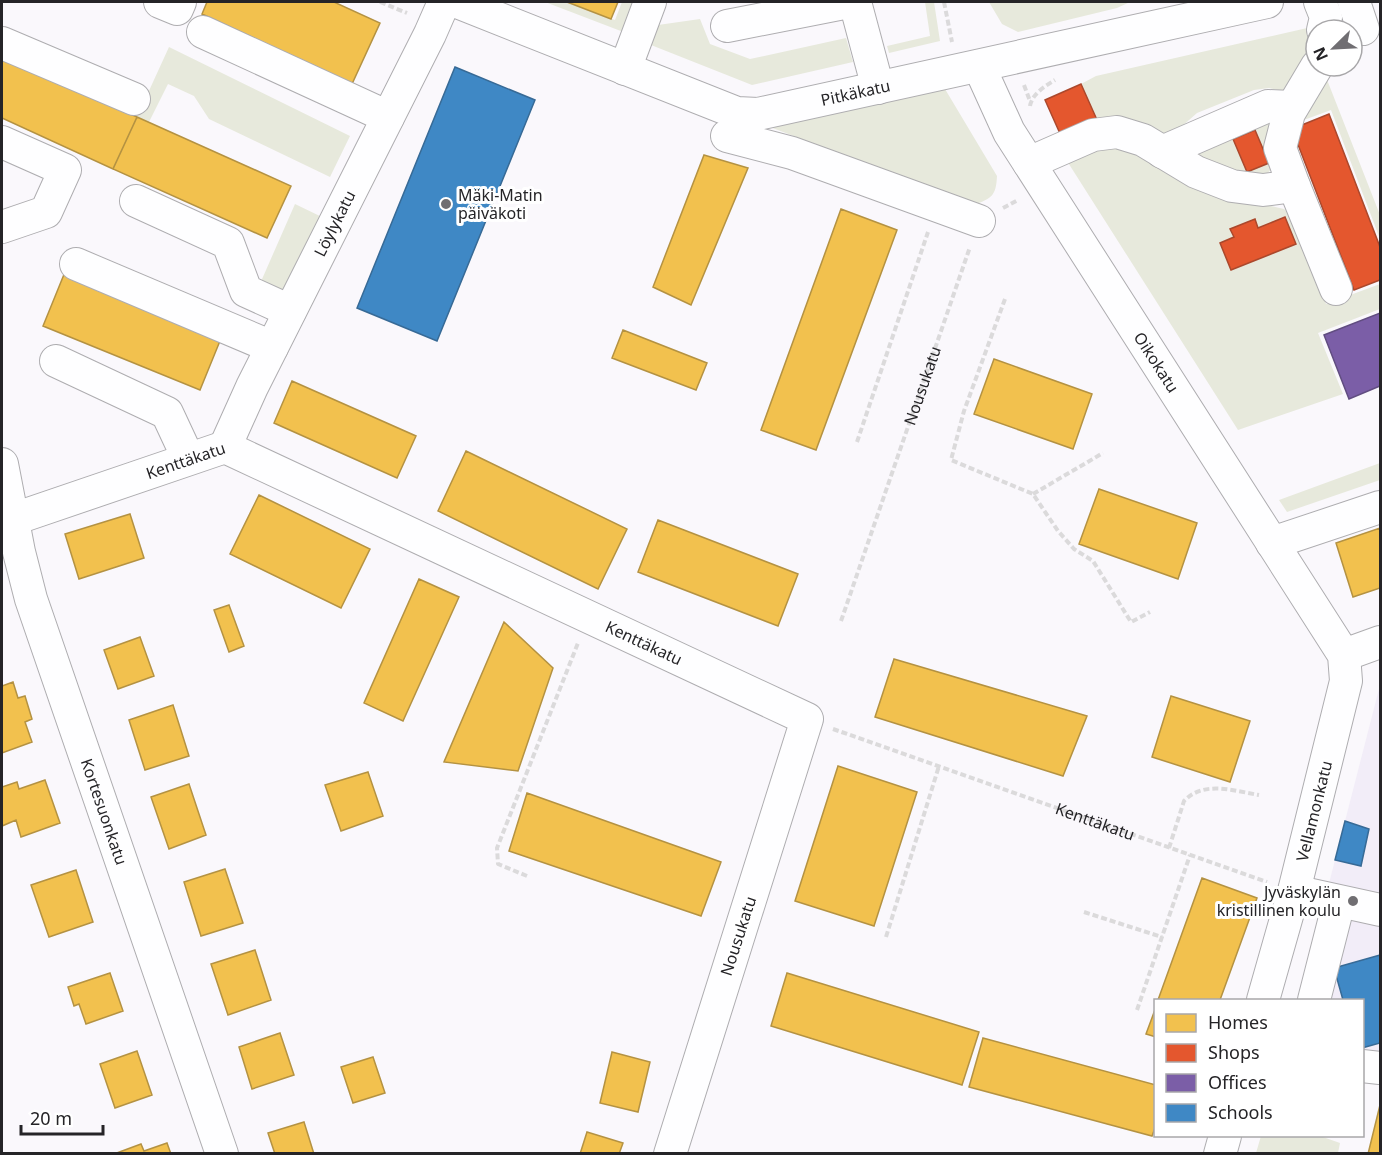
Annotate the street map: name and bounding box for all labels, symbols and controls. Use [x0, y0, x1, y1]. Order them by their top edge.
north arrow [1304, 18, 1364, 78]
text: N [1308, 44, 1333, 65]
street label: Pitkäkatu [819, 74, 892, 111]
place label: Mäki-Matin päiväkoti [458, 184, 543, 224]
street label: Löylykatu [309, 187, 360, 260]
marker: Mäki-Matin päiväkoti [439, 197, 453, 211]
street label: Oikokatu [1129, 328, 1184, 397]
street label: Nousukatu [898, 343, 946, 428]
street label: Kenttäkatu [143, 437, 228, 484]
street label: Kenttäkatu [602, 615, 686, 670]
street label: Kortesuonkatu [76, 755, 133, 868]
street label: Vellamonkatu [1291, 758, 1337, 864]
street label: Kenttäkatu [1053, 797, 1138, 846]
place label: Jyväskylän kristillinen koulu [1217, 881, 1341, 921]
street label: Nousukatu [715, 893, 761, 979]
marker: Jyväskylän kristillinen koulu [1346, 894, 1360, 908]
legend [1154, 999, 1364, 1137]
text: Homes [1208, 1010, 1268, 1034]
text: Shops [1208, 1040, 1260, 1064]
text: Offices [1208, 1070, 1267, 1094]
scale bar [21, 1098, 104, 1136]
text: Schools [1208, 1100, 1273, 1124]
text: 20 m [30, 1106, 72, 1130]

